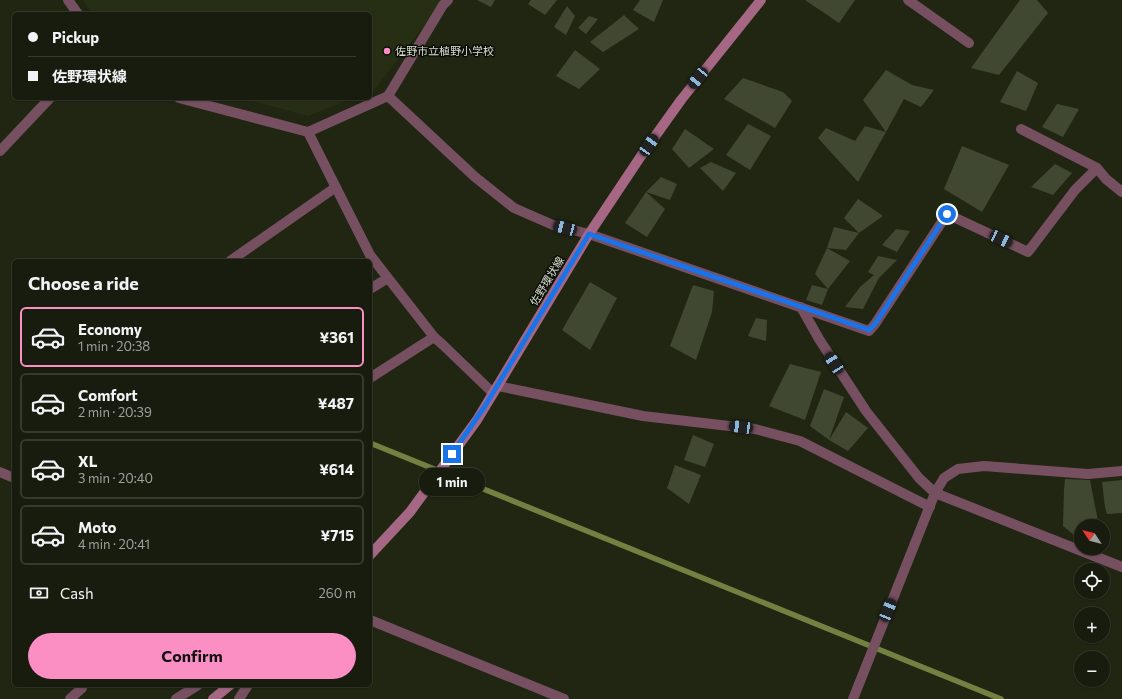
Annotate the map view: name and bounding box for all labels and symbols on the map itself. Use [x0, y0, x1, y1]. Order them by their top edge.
place label: 佐野市立植野小学校 [395, 44, 494, 57]
marker: 佐野市立植野小学校 [382, 46, 392, 56]
car [686, 65, 710, 91]
car [637, 132, 661, 158]
route start [938, 205, 956, 223]
car [552, 219, 578, 237]
car [988, 228, 1014, 250]
street label: 佐野環状線 [527, 254, 566, 308]
car [822, 350, 846, 376]
car [728, 420, 754, 434]
route end [443, 445, 461, 463]
callout: 1 min [419, 468, 485, 496]
north arrow [1074, 519, 1110, 555]
car [878, 597, 898, 623]

